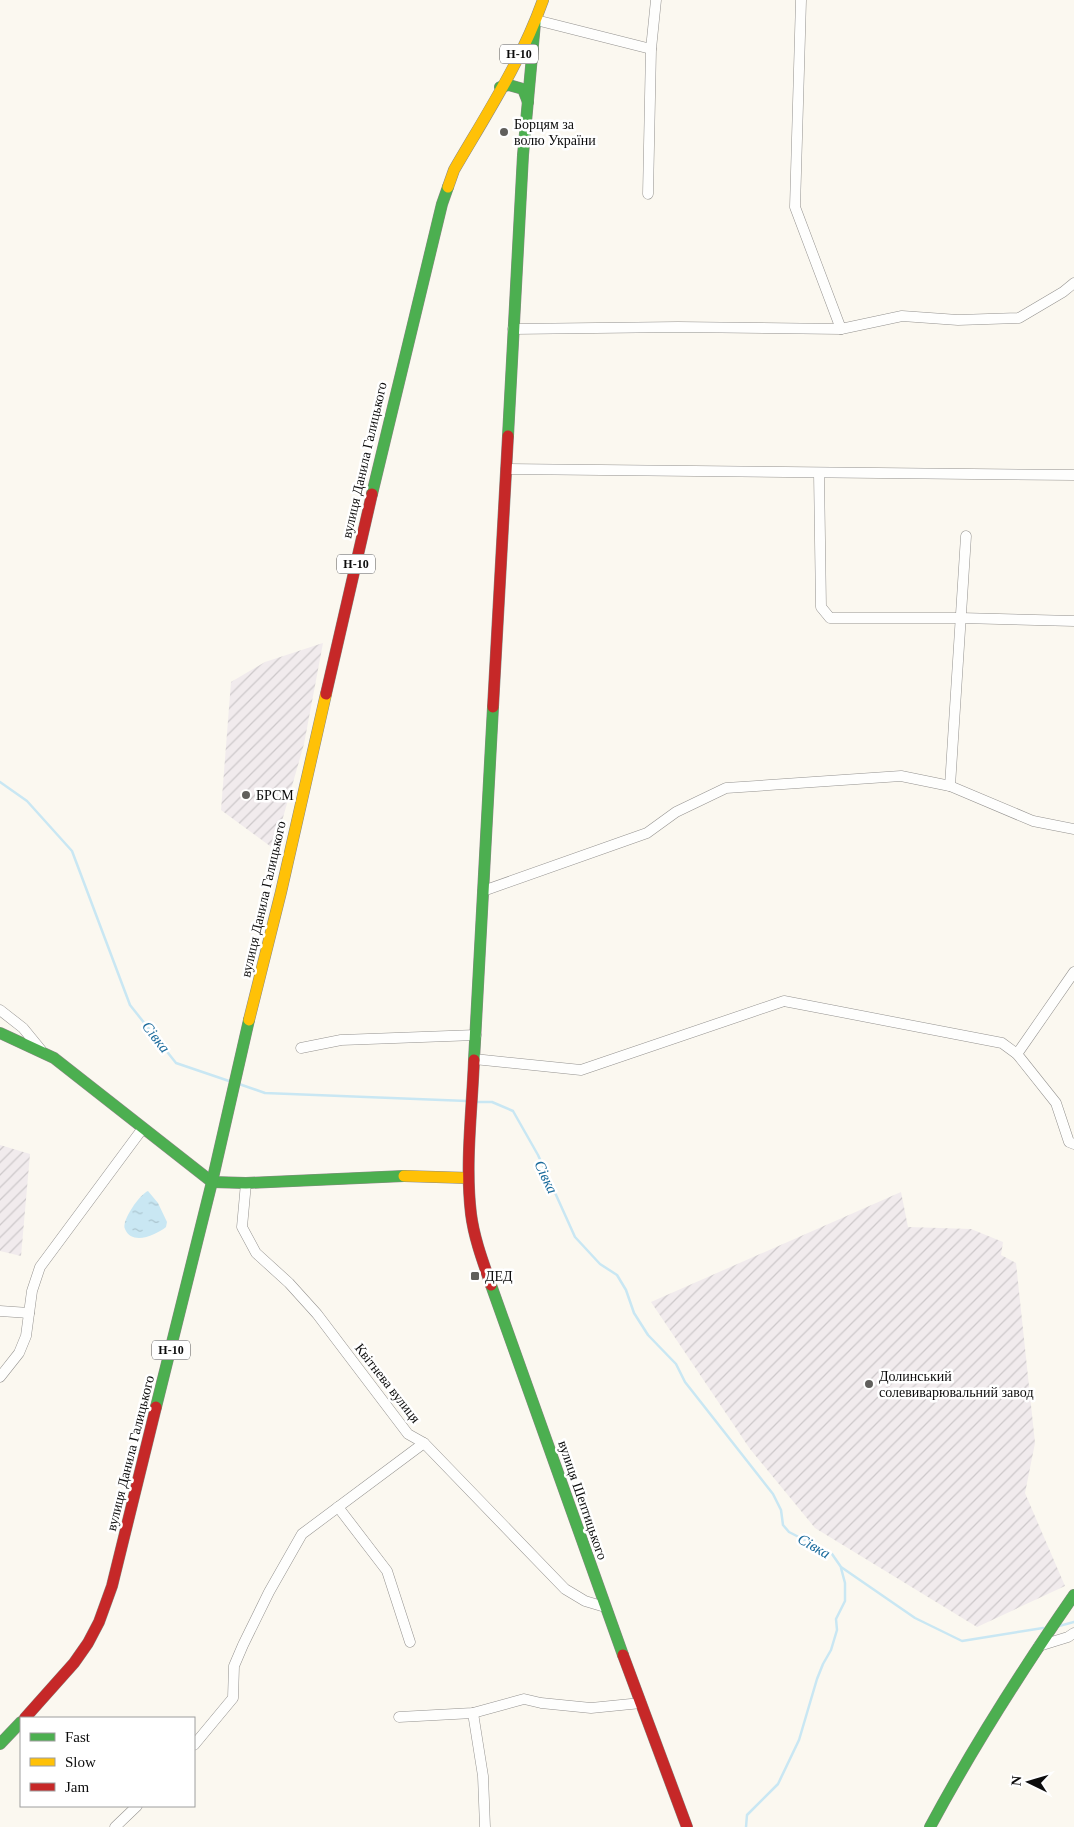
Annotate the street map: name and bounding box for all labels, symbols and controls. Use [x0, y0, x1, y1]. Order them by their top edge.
road number: Н-10 [500, 44, 538, 64]
place label: Борцям за волю України [514, 117, 596, 148]
marker: Борцям за волю України [498, 126, 510, 138]
street label: вулиця Данила Галицького [339, 381, 390, 540]
road number: Н-10 [337, 554, 375, 574]
place label: БРСМ [256, 788, 294, 803]
marker: БРСМ [240, 789, 252, 801]
street label: вулиця Данила Галицького [238, 820, 289, 979]
water label: Сівка [139, 1018, 173, 1056]
water label: Сівка [531, 1158, 561, 1196]
place label: ДЕД [485, 1269, 513, 1284]
marker: ДЕД [469, 1270, 481, 1282]
road number: Н-10 [152, 1340, 190, 1360]
street label: Квітнева вулиця [352, 1341, 424, 1426]
place label: Долинський солевиварювальний завод [879, 1369, 1034, 1400]
street label: вулиця Данила Галицького [104, 1374, 157, 1532]
marker: Долинський солевиварювальний завод [863, 1378, 875, 1390]
street label: вулиця Шептицького [555, 1439, 610, 1562]
water label: Сівка [795, 1530, 833, 1562]
legend [20, 1717, 195, 1807]
text: Fast [65, 1729, 91, 1745]
text: Slow [65, 1754, 96, 1770]
north arrow [1004, 1757, 1054, 1807]
text: N [1009, 1775, 1024, 1787]
text: Jam [65, 1779, 89, 1795]

